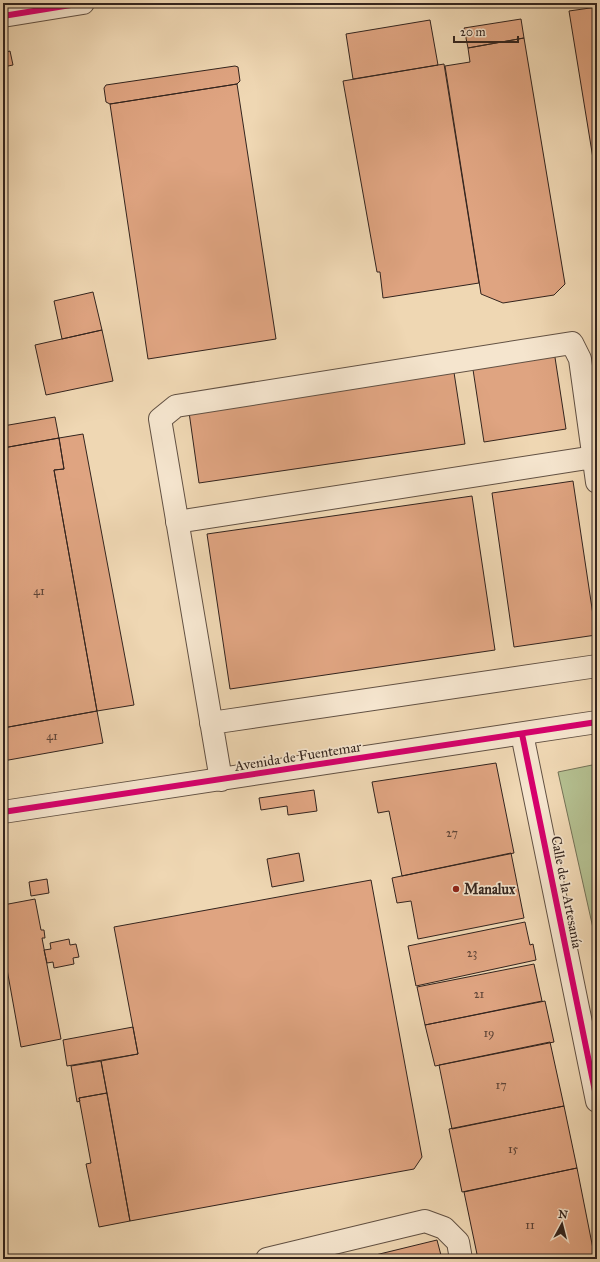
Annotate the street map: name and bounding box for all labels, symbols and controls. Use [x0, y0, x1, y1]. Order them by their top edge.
scale bar [454, 18, 518, 44]
text: 20 m [460, 25, 486, 39]
house number: 41 [33, 584, 45, 598]
house number: 41 [46, 729, 58, 743]
street label: Avenida de Fuentemar [233, 738, 363, 775]
house number: 27 [446, 826, 458, 840]
street label: Calle de la Artesanía [547, 834, 586, 950]
place label: Manalux [464, 881, 516, 898]
marker: Manalux [451, 884, 461, 894]
house number: 23 [467, 946, 478, 960]
house number: 21 [474, 987, 485, 1001]
house number: 19 [483, 1026, 495, 1040]
house number: 17 [495, 1078, 507, 1092]
house number: 15 [508, 1142, 519, 1156]
north arrow [542, 1204, 582, 1244]
text: N [558, 1208, 569, 1222]
house number: 11 [525, 1218, 535, 1232]

